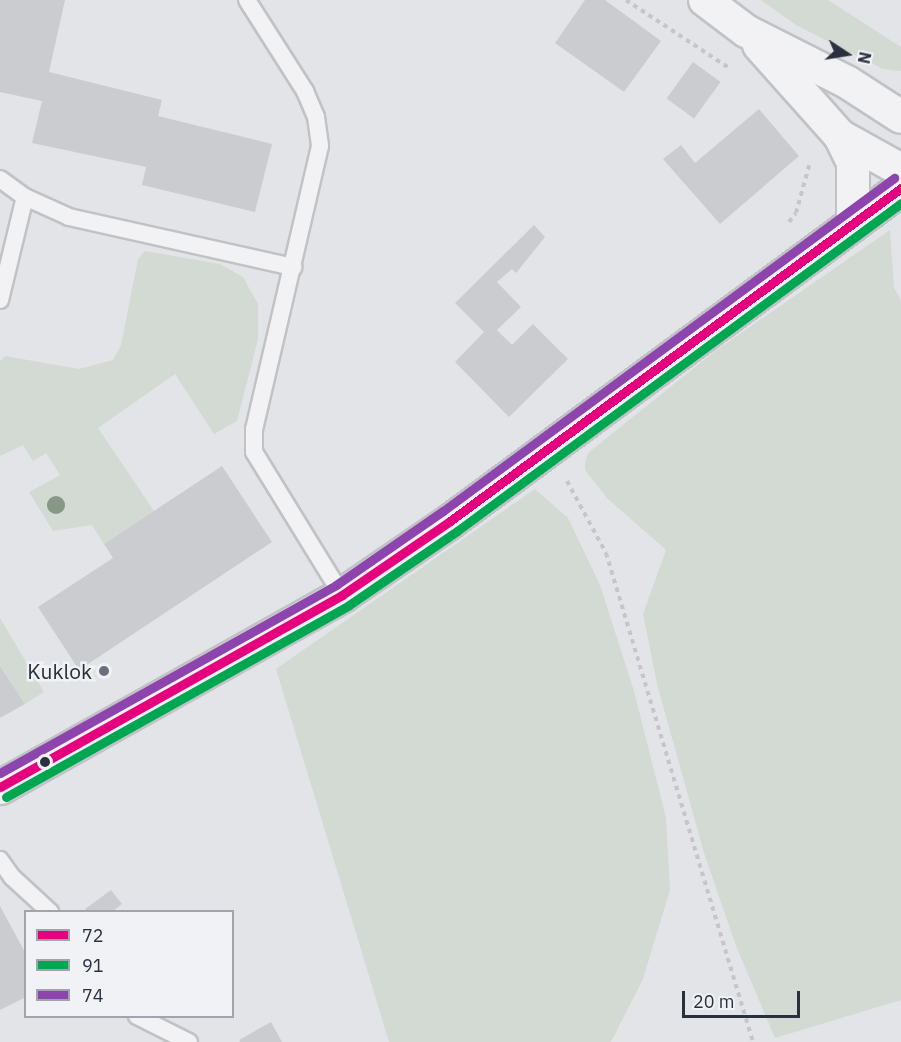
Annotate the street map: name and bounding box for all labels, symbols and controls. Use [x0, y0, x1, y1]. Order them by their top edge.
north arrow [817, 24, 877, 84]
text: N [854, 50, 876, 65]
place label: Kuklok [27, 658, 92, 684]
marker: Kuklok [97, 664, 111, 678]
unlabelled marker [39, 756, 51, 768]
legend [24, 910, 234, 1018]
text: 72 [82, 924, 104, 947]
text: 91 [82, 954, 104, 977]
scale bar [685, 979, 804, 1017]
text: 74 [82, 984, 104, 1007]
text: 20 m [693, 990, 735, 1013]

